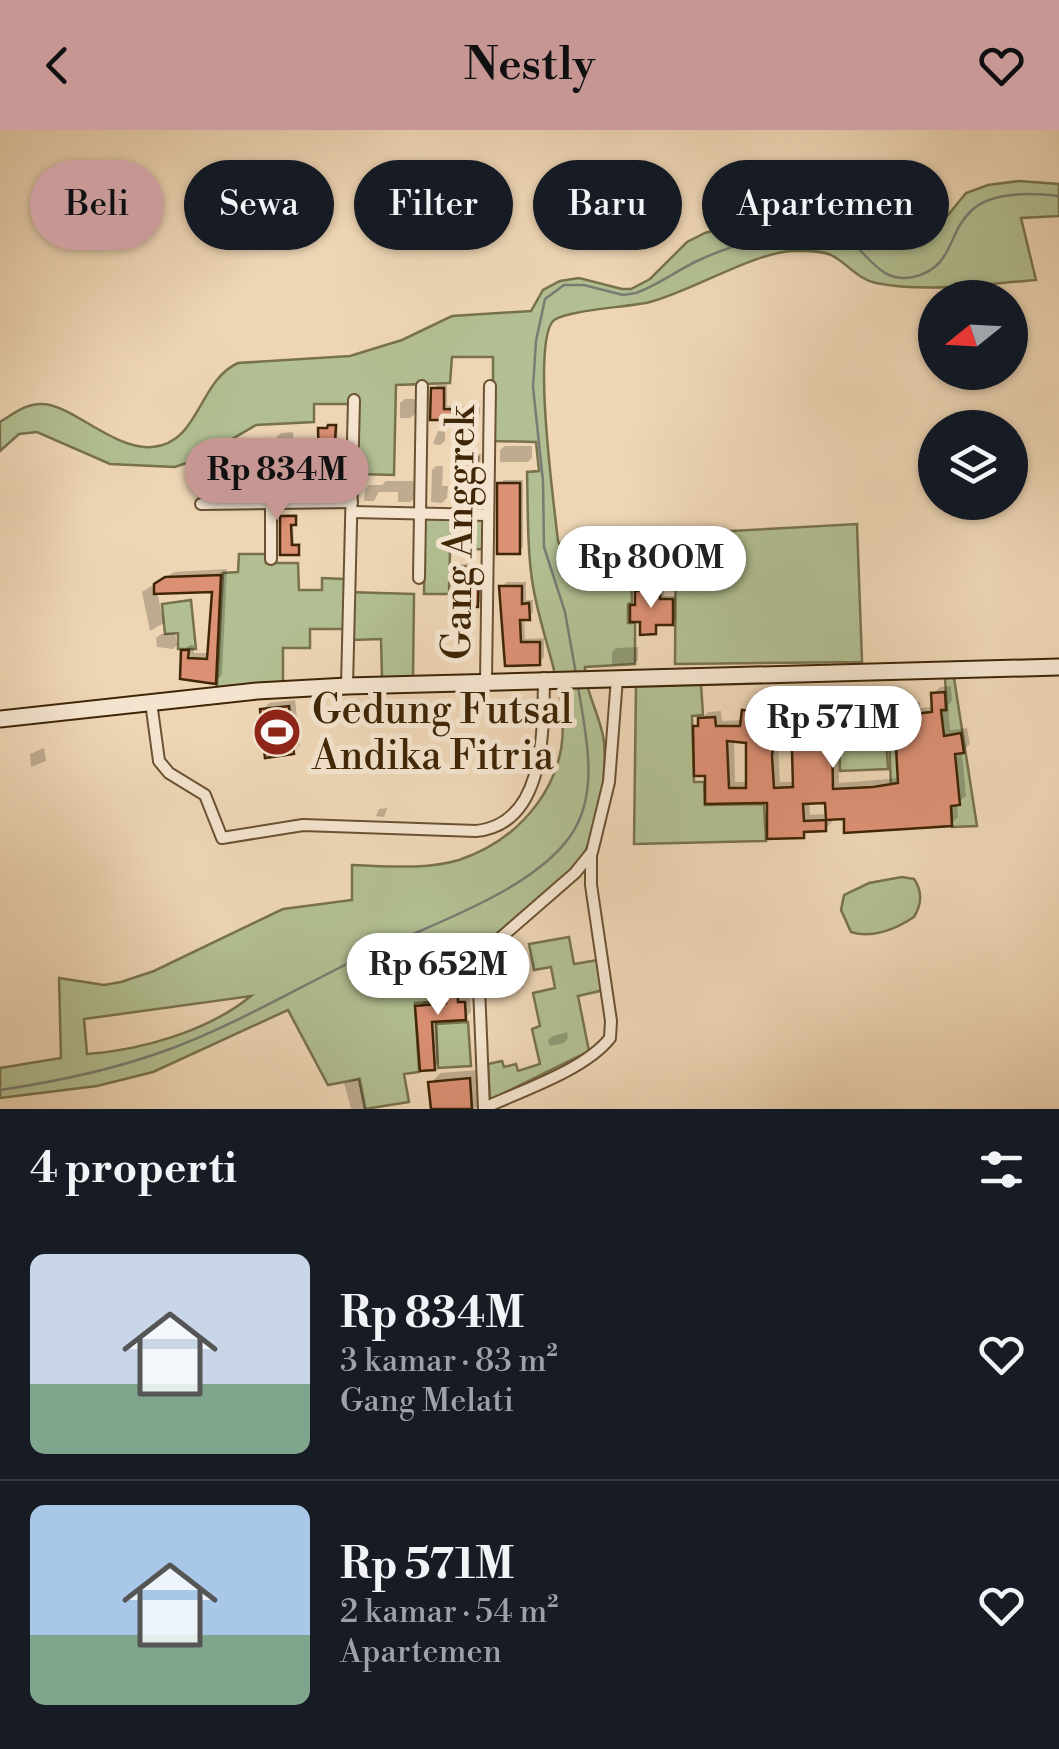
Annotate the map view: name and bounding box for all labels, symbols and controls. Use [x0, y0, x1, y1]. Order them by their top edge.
text: Nestly [464, 37, 595, 94]
icon: back [30, 38, 85, 93]
icon: heart [974, 38, 1029, 93]
chip: Beli [30, 160, 164, 250]
chip: Sewa [184, 160, 334, 250]
chip: Filter [354, 160, 513, 250]
chip: Baru [533, 160, 682, 250]
chip: Apartemen [702, 160, 949, 250]
north arrow [918, 280, 1028, 390]
map controls [918, 280, 1028, 520]
street label: Gang Anggrek [433, 403, 488, 661]
button: layers [918, 410, 1028, 520]
pin: Rp 834M [185, 438, 369, 523]
text: Rp 834M [207, 450, 347, 490]
pin: Rp 800M [559, 526, 743, 611]
text: Rp 800M [578, 538, 724, 578]
place label: Gedung Futsal Andika Fitria [311, 686, 573, 782]
pin: Rp 571M [741, 686, 925, 771]
text: Rp 571M [767, 698, 899, 738]
sports icon: Gedung Futsal Andika Fitria [251, 706, 303, 758]
pin: Rp 652M [346, 933, 530, 1018]
text: Rp 652M [369, 945, 507, 985]
icon: filters [974, 1142, 1029, 1197]
text: 4 properti [30, 1143, 237, 1196]
text: Rp 834M [340, 1288, 524, 1341]
icon: home [110, 1294, 230, 1414]
icon: heart [974, 1327, 1029, 1382]
text: 3 kamar · 83 m² [340, 1341, 558, 1381]
text: Gang Melati [340, 1381, 514, 1421]
text: Rp 571M [340, 1539, 514, 1592]
icon: home [110, 1545, 230, 1665]
icon: heart [974, 1578, 1029, 1633]
text: 2 kamar · 54 m² [340, 1592, 558, 1632]
text: Apartemen [340, 1632, 502, 1672]

